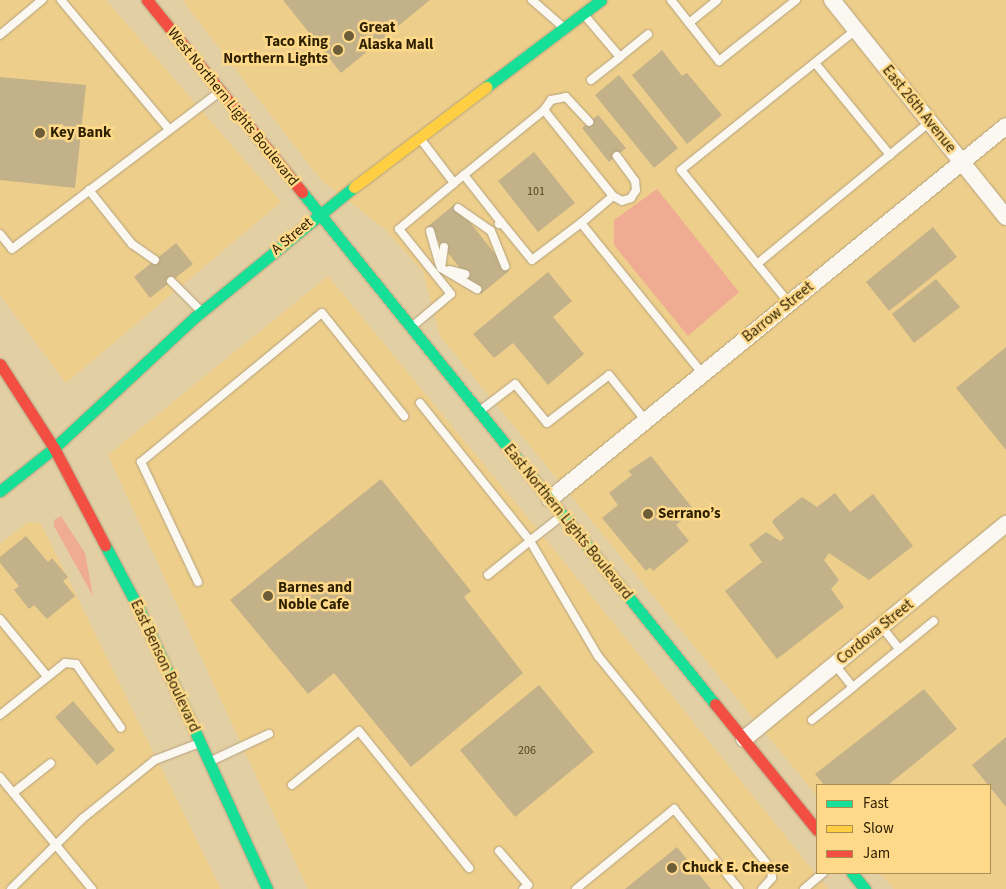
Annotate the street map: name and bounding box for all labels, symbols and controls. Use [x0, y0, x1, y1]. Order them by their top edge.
place label: Great Alaska Mall [359, 18, 433, 53]
street label: West Northern Lights Boulevard [164, 24, 302, 190]
marker: Great Alaska Mall [343, 30, 355, 42]
place label: Taco King Northern Lights [223, 32, 328, 67]
marker: Taco King Northern Lights [332, 44, 344, 56]
street label: East 26th Avenue [878, 62, 960, 156]
place label: Key Bank [50, 124, 111, 142]
marker: Key Bank [34, 127, 46, 139]
house number: 101 [527, 185, 545, 199]
street label: A Street [268, 213, 316, 259]
street label: Barrow Street [739, 278, 817, 346]
street label: East Northern Lights Boulevard [500, 441, 636, 603]
place label: Serrano’s [658, 505, 721, 523]
marker: Serrano’s [642, 508, 654, 520]
place label: Barnes and Noble Cafe [278, 578, 352, 613]
marker: Barnes and Noble Cafe [262, 590, 274, 602]
street label: Cordova Street [833, 596, 917, 668]
street label: East Benson Boulevard [126, 597, 204, 735]
house number: 206 [518, 744, 536, 758]
legend [816, 784, 991, 874]
text: Fast [863, 793, 889, 814]
text: Slow [863, 818, 894, 839]
text: Jam [863, 843, 890, 864]
place label: Chuck E. Cheese [682, 859, 789, 877]
marker: Chuck E. Cheese [666, 862, 678, 874]

